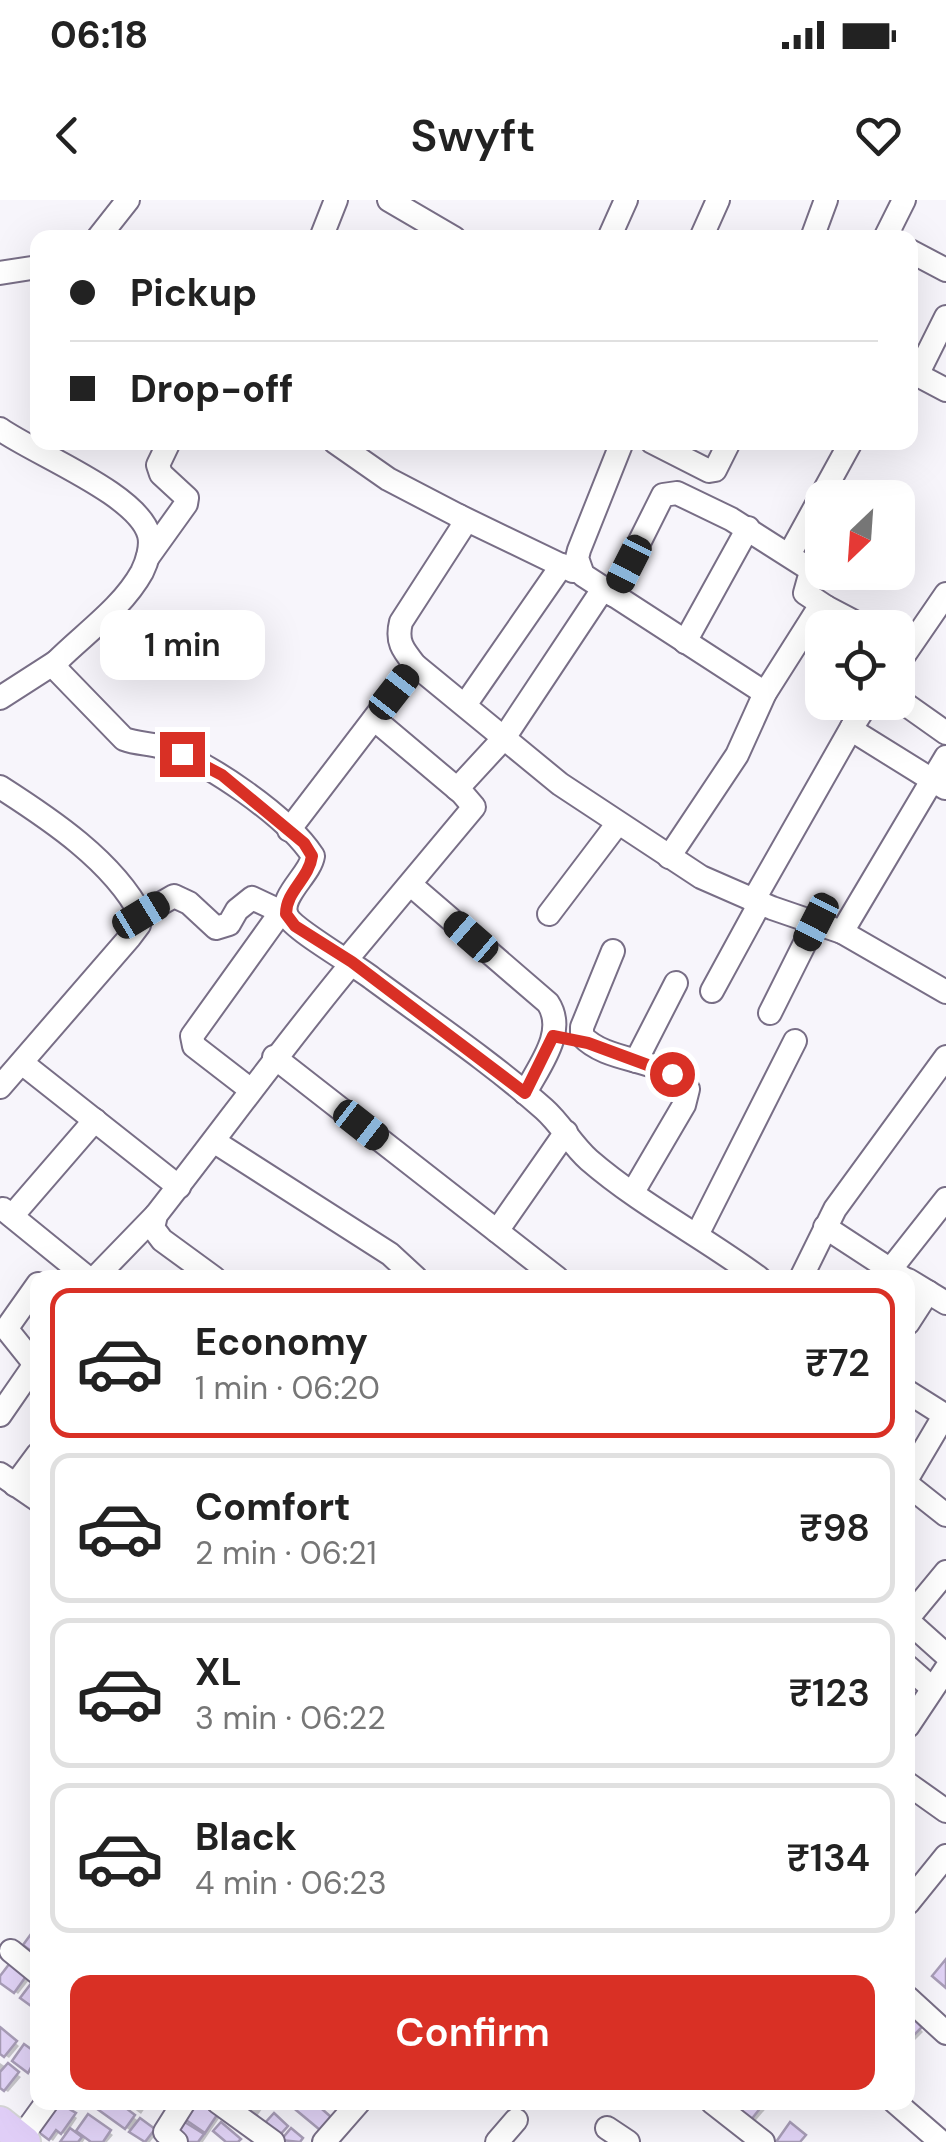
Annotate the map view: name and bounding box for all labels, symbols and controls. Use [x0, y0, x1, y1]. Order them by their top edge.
text: 06:18 [50, 10, 148, 60]
text: Swyft [411, 106, 535, 165]
icon: back [40, 108, 95, 163]
icon: heart [851, 108, 906, 163]
text: Pickup [130, 268, 257, 318]
text: Drop-off [130, 364, 293, 414]
north arrow [805, 480, 915, 590]
map controls [805, 480, 915, 720]
car [602, 530, 656, 598]
callout: 1 min [100, 609, 264, 679]
button: locate [805, 610, 915, 720]
text: 1 min [144, 624, 221, 666]
car [364, 659, 424, 725]
route end [160, 732, 205, 777]
car [108, 887, 174, 943]
car [789, 888, 843, 956]
car [439, 906, 503, 968]
route start [650, 1052, 695, 1097]
car [328, 1095, 394, 1155]
text: Economy [195, 1317, 368, 1367]
icon: car [75, 1318, 165, 1408]
text: ₹72 [805, 1338, 870, 1388]
text: 1 min · 06:20 [195, 1367, 380, 1409]
text: Comfort [195, 1482, 351, 1532]
icon: car [75, 1483, 165, 1573]
text: ₹98 [799, 1503, 870, 1553]
text: 2 min · 06:21 [195, 1532, 377, 1574]
text: XL [195, 1647, 242, 1697]
icon: car [75, 1648, 165, 1738]
text: ₹123 [788, 1668, 870, 1718]
text: 3 min · 06:22 [195, 1697, 386, 1739]
text: Black [195, 1812, 297, 1862]
icon: car [75, 1813, 165, 1903]
text: ₹134 [786, 1833, 870, 1883]
text: 4 min · 06:23 [195, 1862, 387, 1904]
button: Confirm [70, 1975, 875, 2090]

